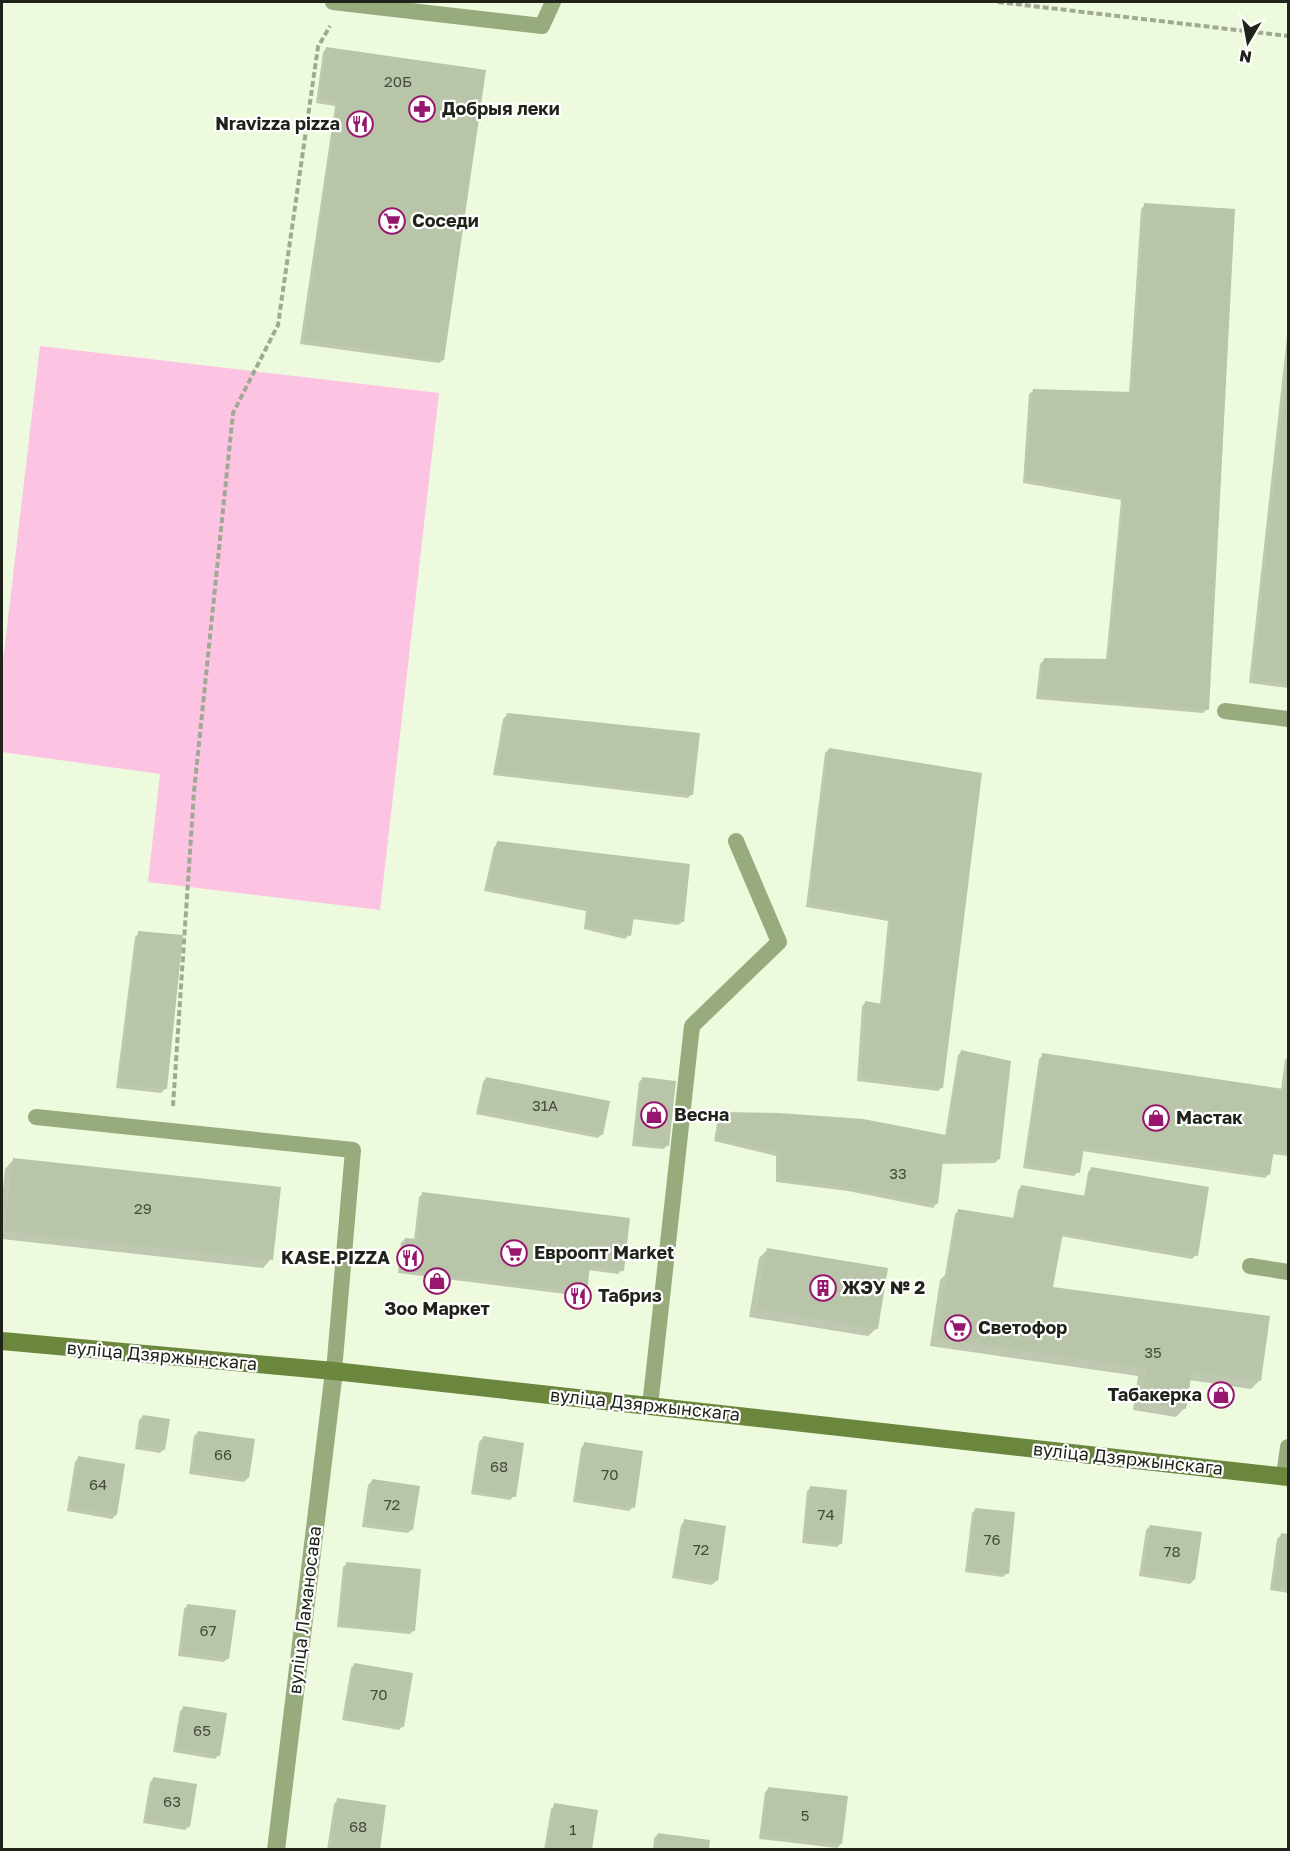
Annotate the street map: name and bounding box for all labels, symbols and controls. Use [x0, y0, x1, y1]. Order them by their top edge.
north arrow [1218, 12, 1278, 72]
text: N [1238, 46, 1253, 68]
house number: 20Б [384, 72, 412, 90]
pharmacy icon: Добрыя леки [407, 94, 437, 124]
place label: Добрыя леки [442, 97, 560, 119]
restaurant icon: Nravizza pizza [345, 109, 375, 139]
place label: Nravizza pizza [215, 112, 340, 134]
supermarket icon: Соседи [377, 206, 407, 236]
place label: Соседи [412, 209, 479, 231]
house number: 31А [532, 1096, 558, 1114]
shop icon: Весна [639, 1100, 669, 1130]
place label: Весна [674, 1103, 729, 1125]
shop icon: Мастак [1141, 1103, 1171, 1133]
place label: Мастак [1176, 1106, 1243, 1128]
house number: 33 [889, 1164, 907, 1182]
house number: 29 [134, 1199, 152, 1217]
supermarket icon: Евроопт Market [499, 1238, 529, 1268]
place label: Евроопт Market [534, 1241, 674, 1263]
restaurant icon: KASE.PIZZA [395, 1243, 425, 1273]
place label: KASE.PIZZA [281, 1246, 390, 1268]
shop icon: Зоо Маркет [422, 1266, 452, 1296]
building icon: ЖЭУ № 2 [808, 1273, 838, 1303]
place label: ЖЭУ № 2 [842, 1276, 925, 1298]
restaurant icon: Табриз [563, 1281, 593, 1311]
place label: Табриз [598, 1284, 662, 1306]
place label: Зоо Маркет [384, 1297, 490, 1319]
supermarket icon: Светофор [943, 1313, 973, 1343]
place label: Светофор [978, 1316, 1067, 1338]
street label: вуліца Дзяржынскага [66, 1336, 258, 1374]
house number: 35 [1144, 1343, 1162, 1361]
shop icon: Табакерка [1206, 1380, 1236, 1410]
street label: вуліца Дзяржынскага [549, 1383, 741, 1425]
place label: Табакерка [1108, 1383, 1202, 1405]
street label: вуліца Дзяржынскага [1032, 1437, 1224, 1479]
house number: 66 [214, 1445, 232, 1463]
house number: 68 [490, 1457, 508, 1475]
house number: 70 [601, 1465, 619, 1483]
house number: 64 [89, 1475, 107, 1493]
house number: 72 [384, 1495, 400, 1513]
house number: 74 [817, 1505, 835, 1523]
street label: вуліца Ламаносава [283, 1525, 325, 1695]
house number: 76 [983, 1530, 1001, 1548]
house number: 72 [693, 1540, 709, 1558]
house number: 78 [1163, 1542, 1181, 1560]
house number: 67 [199, 1621, 217, 1639]
house number: 70 [370, 1685, 388, 1703]
house number: 65 [193, 1721, 211, 1739]
house number: 63 [163, 1792, 181, 1810]
house number: 5 [801, 1806, 809, 1824]
house number: 68 [349, 1817, 367, 1835]
house number: 1 [569, 1820, 577, 1838]

